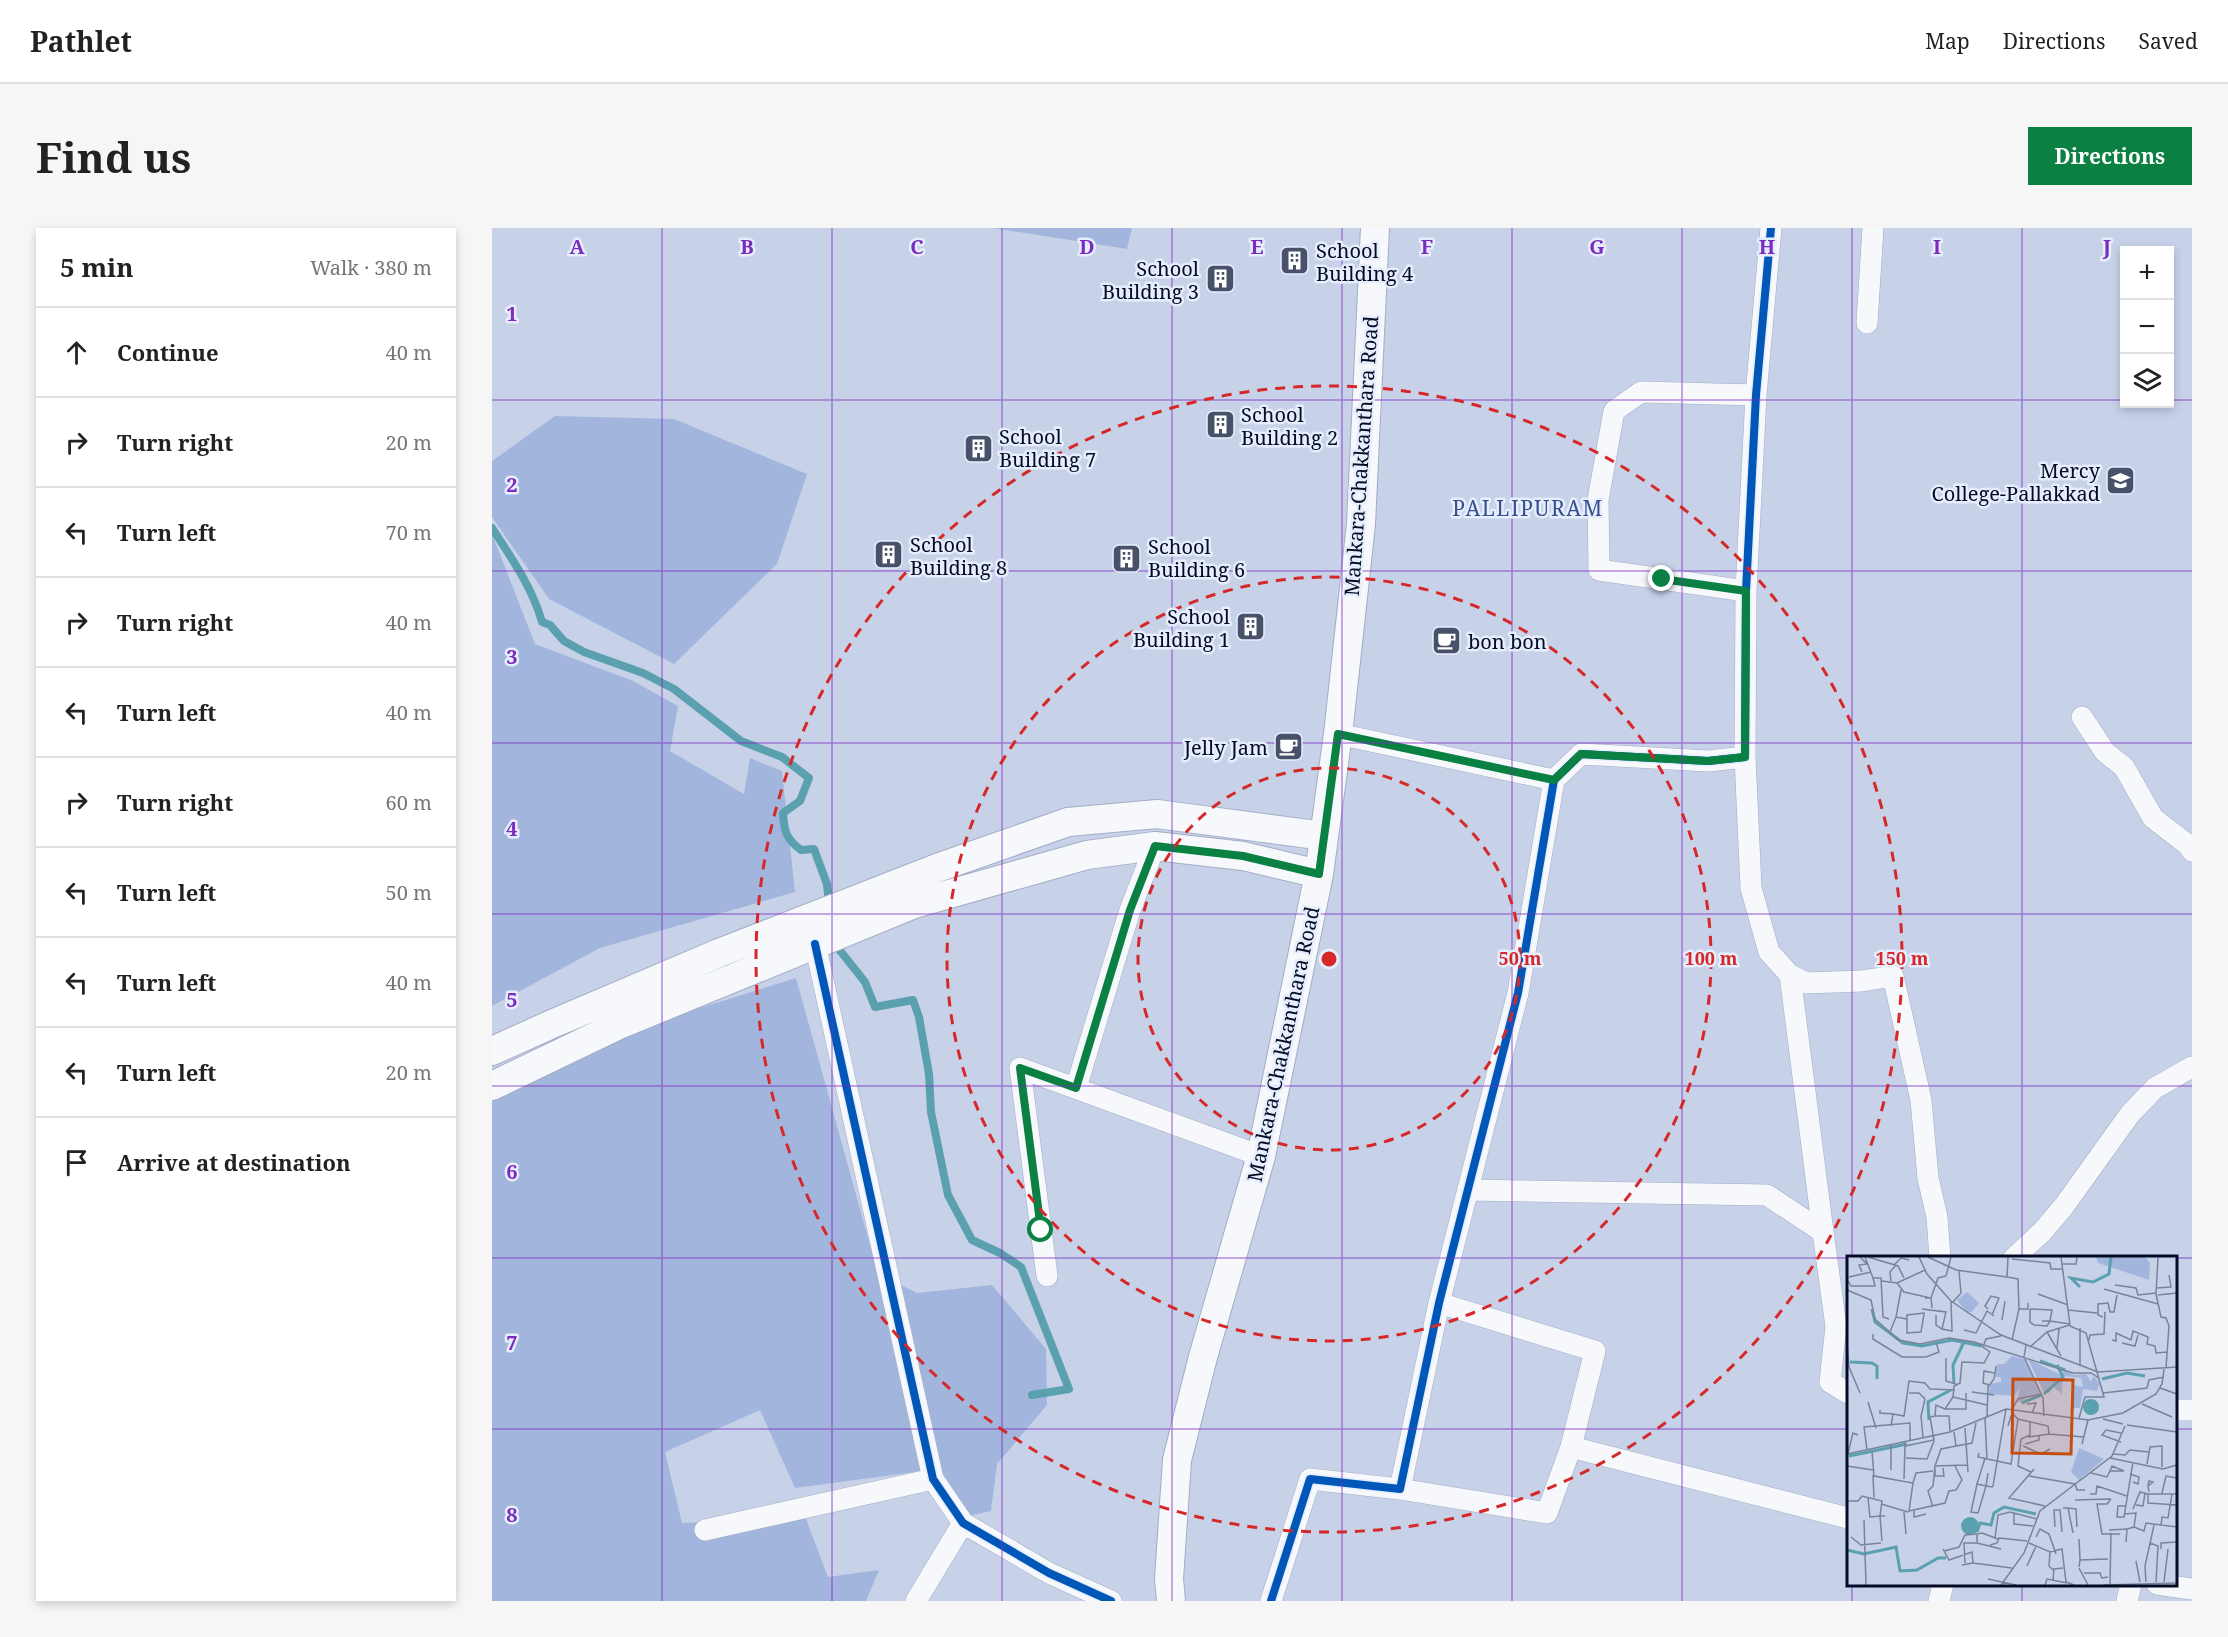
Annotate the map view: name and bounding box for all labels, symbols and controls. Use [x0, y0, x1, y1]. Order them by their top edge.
text: Pathlet [30, 22, 132, 60]
text: Map [1925, 27, 1970, 55]
text: Directions [2003, 27, 2105, 55]
text: Saved [2138, 27, 2198, 55]
button: Directions [2028, 127, 2192, 185]
text: Find us [36, 128, 191, 185]
text: A [569, 233, 585, 260]
text: B [740, 233, 754, 260]
text: C [910, 233, 924, 260]
text: D [1079, 233, 1095, 260]
text: E [1250, 233, 1264, 260]
text: F [1421, 233, 1433, 260]
text: G [1589, 233, 1605, 260]
text: H [1759, 233, 1775, 260]
text: I [1933, 233, 1941, 260]
text: J [2102, 233, 2111, 260]
place label: School Building 4 [1316, 237, 1413, 287]
building icon: School Building 4 [1279, 245, 1311, 277]
map controls [2120, 246, 2174, 408]
button: + [2120, 246, 2174, 300]
text: 5 min [60, 249, 134, 285]
text: Walk · 380 m [310, 254, 432, 281]
place label: School Building 3 [1102, 255, 1199, 305]
building icon: School Building 3 [1204, 263, 1236, 295]
text: 1 [506, 300, 518, 327]
button: − [2120, 300, 2174, 354]
street label: Mankara-Chakkanthara Road [1338, 315, 1384, 597]
icon: ahead [60, 336, 93, 369]
text: Continue [117, 337, 219, 367]
text: 40 m [386, 339, 432, 366]
button: layers [2120, 354, 2174, 408]
place label: School Building 2 [1241, 401, 1338, 451]
building icon: School Building 2 [1204, 409, 1236, 441]
place label: School Building 7 [999, 423, 1096, 473]
icon: right [60, 426, 93, 459]
text: Turn right [117, 427, 233, 457]
text: 20 m [386, 429, 432, 456]
building icon: School Building 7 [962, 432, 994, 464]
place label: Mercy College-Pallakkad [1931, 457, 2101, 507]
school or university icon: Mercy College-Pallakkad [2105, 465, 2137, 497]
text: 2 [506, 471, 518, 498]
district label: PALLIPURAM [1452, 494, 1604, 522]
icon: left [60, 516, 93, 549]
text: Turn left [117, 517, 216, 547]
text: 70 m [386, 519, 432, 546]
place label: School Building 8 [910, 531, 1007, 581]
place label: School Building 6 [1148, 533, 1245, 583]
building icon: School Building 8 [873, 539, 905, 571]
building icon: School Building 6 [1111, 542, 1143, 574]
route end [1648, 565, 1674, 591]
place label: School Building 1 [1133, 603, 1230, 653]
icon: right [60, 606, 93, 639]
text: Turn right [117, 607, 233, 637]
text: 40 m [386, 609, 432, 636]
building icon: School Building 1 [1235, 611, 1267, 643]
cafe icon: bon bon [1431, 625, 1463, 657]
place label: bon bon [1468, 628, 1547, 655]
text: 3 [506, 643, 518, 670]
icon: left [60, 696, 93, 729]
text: Turn left [117, 697, 216, 727]
text: 40 m [386, 699, 432, 726]
cafe icon: Jelly Jam [1273, 731, 1305, 763]
place label: Jelly Jam [1183, 734, 1268, 761]
icon: right [60, 786, 93, 819]
text: Turn right [117, 787, 233, 817]
text: 60 m [386, 789, 432, 816]
text: 4 [506, 815, 518, 842]
icon: left [60, 876, 93, 909]
text: Turn left [117, 877, 216, 907]
text: 50 m [386, 879, 432, 906]
street label: Mankara-Chakkanthara Road [1241, 904, 1325, 1184]
text: 50 m [1499, 946, 1542, 970]
text: 100 m [1685, 946, 1738, 970]
text: 150 m [1876, 946, 1929, 970]
centre of rings [1319, 949, 1339, 969]
icon: left [60, 966, 93, 999]
text: Turn left [117, 967, 216, 997]
text: 40 m [386, 969, 432, 996]
text: 5 [506, 986, 518, 1013]
icon: left [60, 1056, 93, 1089]
text: Turn left [117, 1057, 216, 1087]
text: 20 m [386, 1059, 432, 1086]
icon: arrive [60, 1146, 93, 1179]
text: Arrive at destination [117, 1147, 351, 1177]
text: 6 [506, 1158, 518, 1185]
route start [1027, 1216, 1053, 1242]
inset map [1847, 1256, 2177, 1586]
text: 7 [506, 1329, 518, 1356]
text: 8 [506, 1501, 518, 1528]

